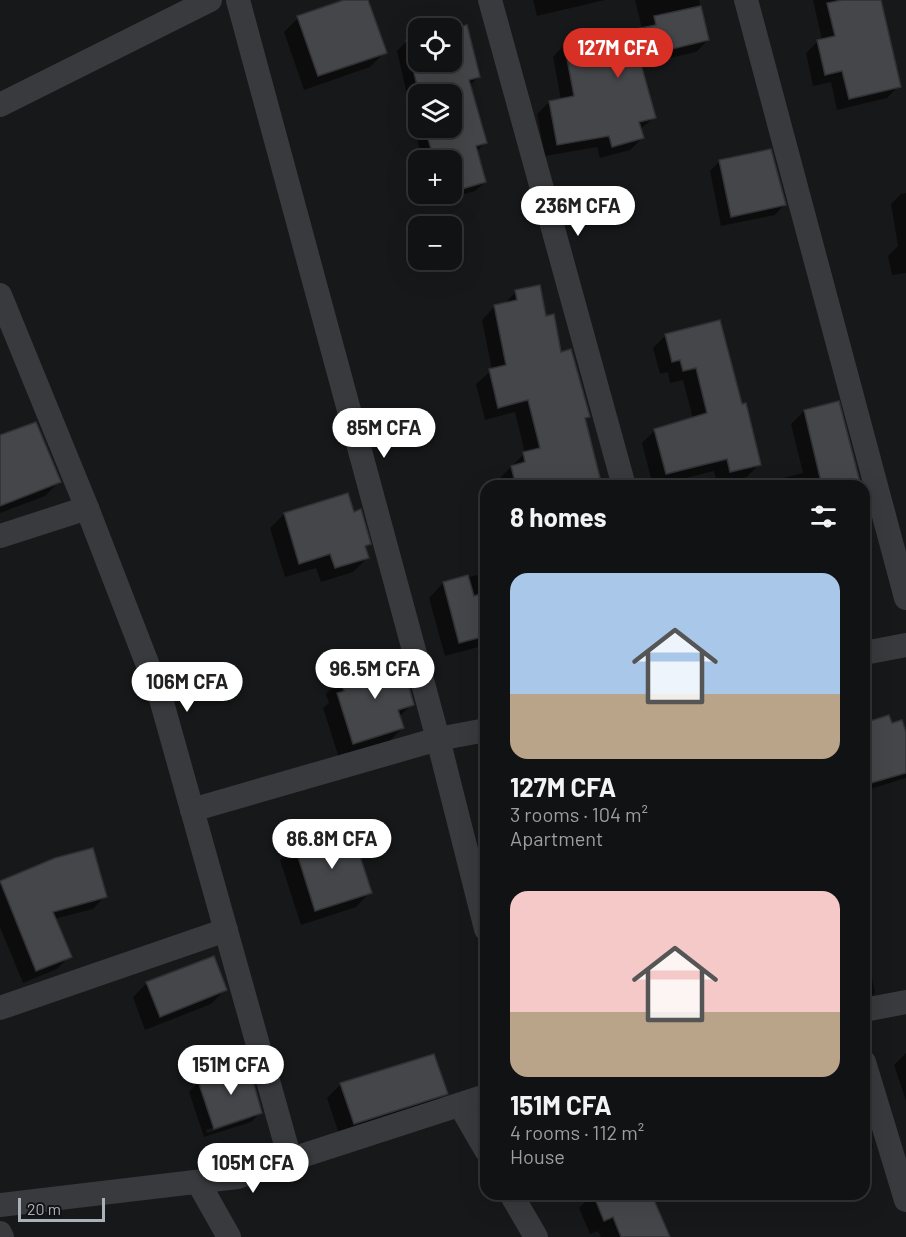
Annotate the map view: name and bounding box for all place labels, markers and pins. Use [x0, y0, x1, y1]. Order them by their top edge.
pin: 127M CFA [556, 28, 680, 79]
pin: 236M CFA [516, 186, 640, 237]
pin: 85M CFA [329, 408, 439, 459]
pin: 96.5M CFA [306, 649, 444, 700]
pin: 106M CFA [125, 662, 249, 713]
pin: 86.8M CFA [263, 819, 401, 870]
pin: 151M CFA [169, 1045, 293, 1096]
pin: 105M CFA [191, 1143, 315, 1194]

